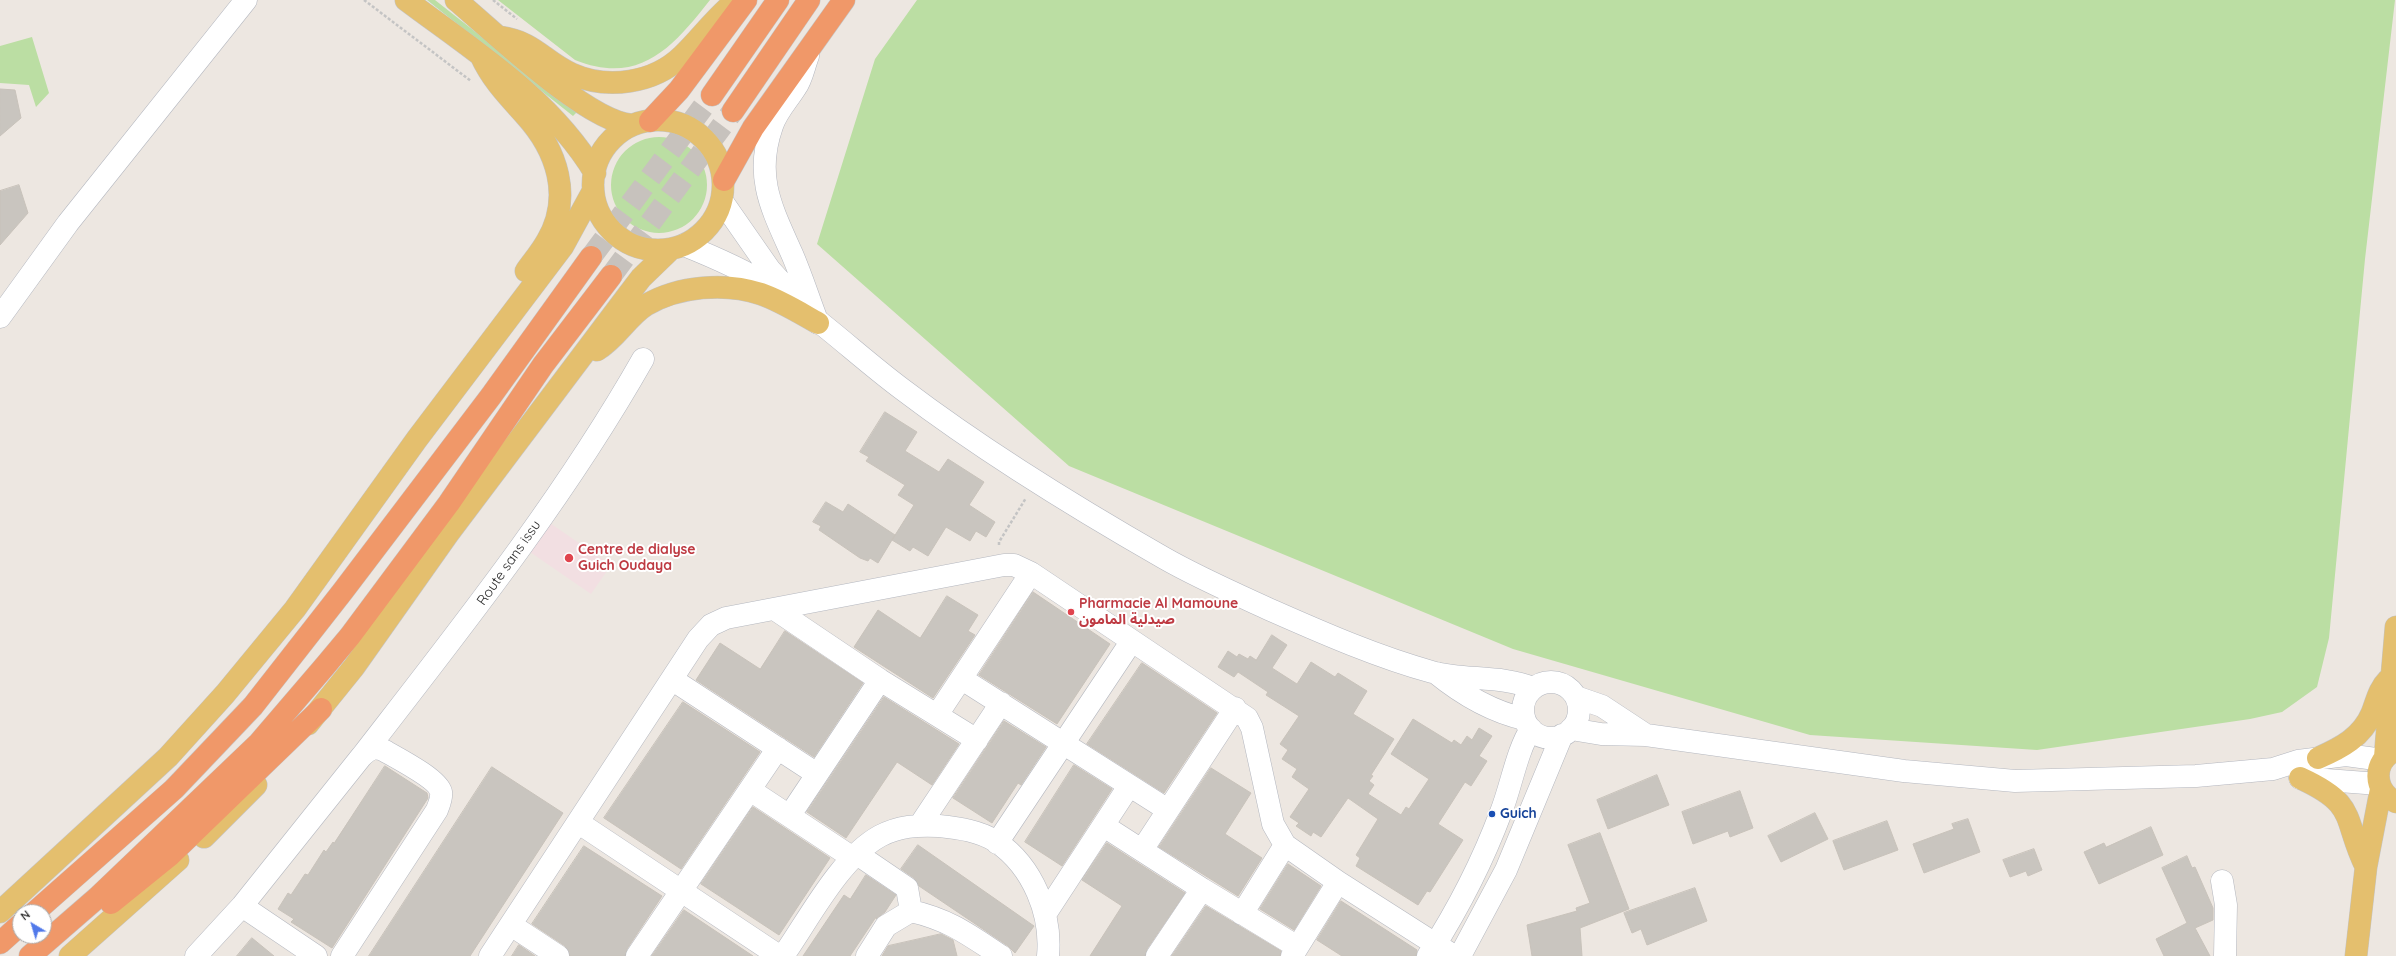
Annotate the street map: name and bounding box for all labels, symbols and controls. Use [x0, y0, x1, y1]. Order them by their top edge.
street label: Route sans issu [473, 517, 545, 609]
place label: Centre de dialyse Guich Oudaya [578, 542, 696, 574]
marker: Centre de dialyse Guich Oudaya [563, 552, 575, 564]
place label: Pharmacie Al Mamoune صيدلية المامون [1079, 596, 1238, 628]
marker: Pharmacie Al Mamoune صيدلية المامون [1066, 607, 1076, 617]
place label: Guich [1500, 806, 1537, 822]
marker: Guich [1487, 809, 1497, 819]
north arrow [12, 904, 52, 944]
text: N [18, 907, 33, 923]

